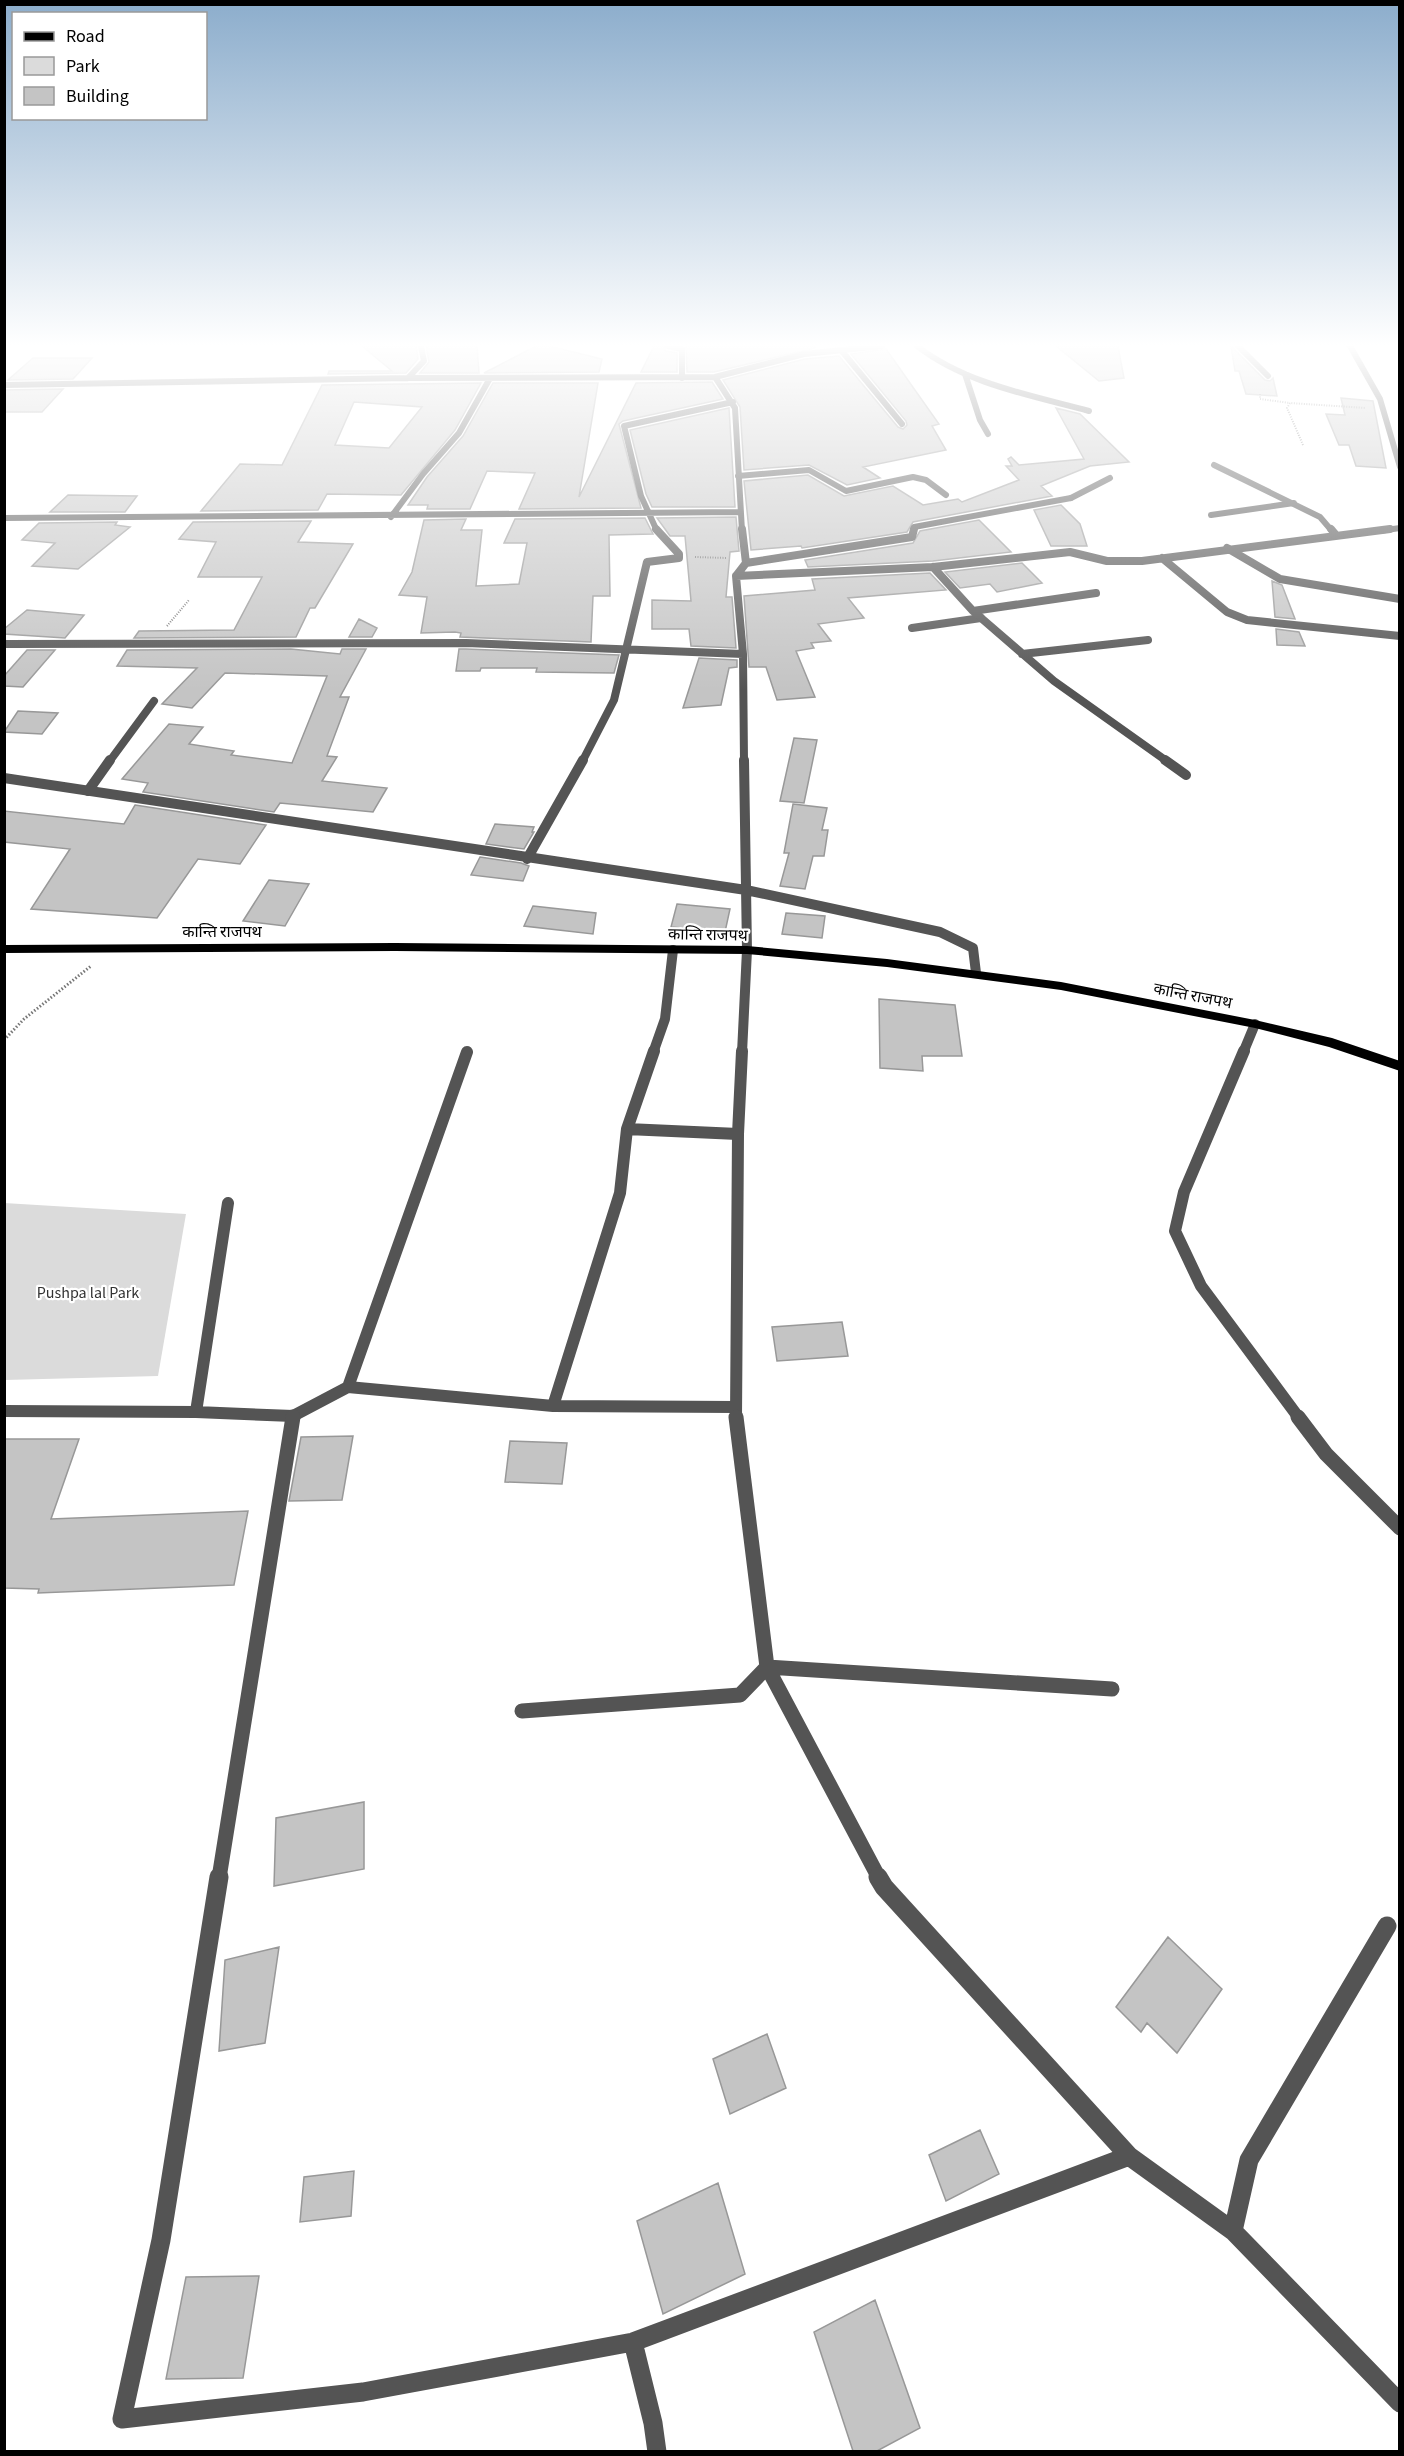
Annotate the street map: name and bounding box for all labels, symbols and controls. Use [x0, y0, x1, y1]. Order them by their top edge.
legend [12, 12, 207, 120]
text: Road [66, 24, 105, 49]
text: Park [66, 54, 100, 79]
text: Building [66, 84, 129, 109]
street label: कान्ति राजपथ [182, 921, 263, 943]
street label: कान्ति राजपथ [668, 923, 749, 947]
street label: कान्ति राजपथ [1152, 978, 1235, 1015]
park label: Pushpa lal Park [37, 1282, 139, 1304]

